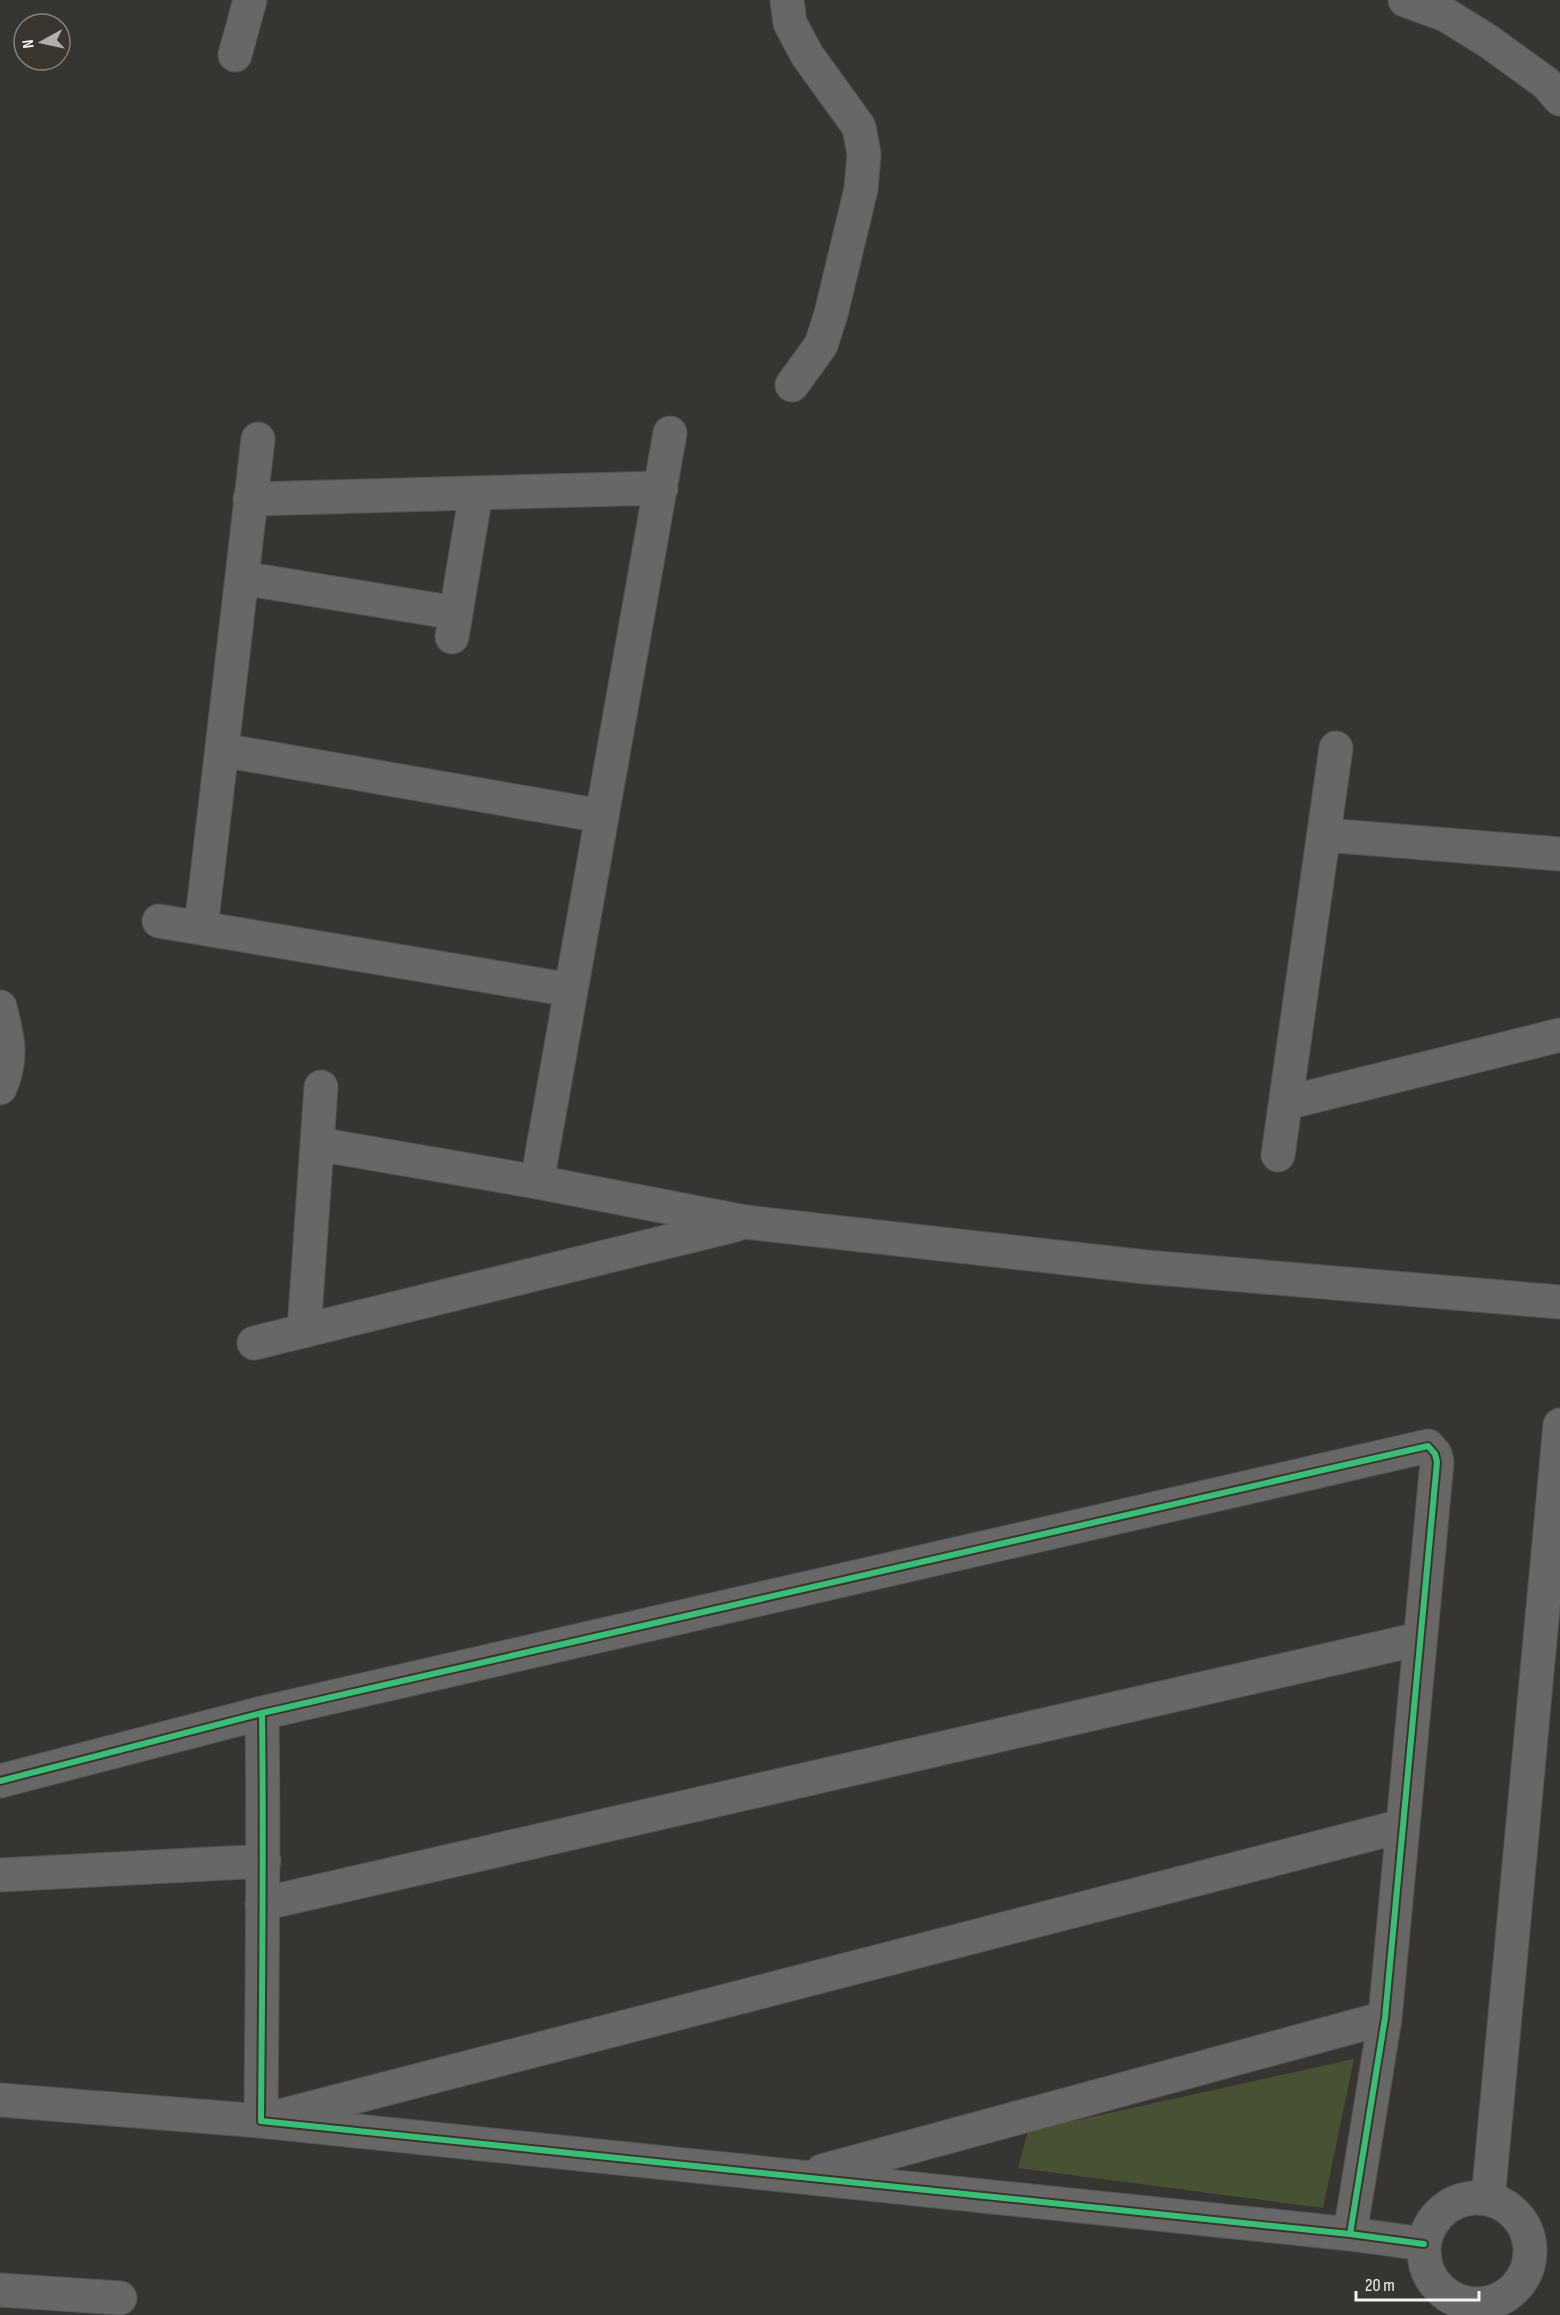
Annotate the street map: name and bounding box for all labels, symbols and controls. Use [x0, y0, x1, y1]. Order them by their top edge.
north arrow [12, 12, 72, 72]
text: N [19, 38, 39, 49]
scale bar [1356, 2264, 1479, 2302]
text: 20 m [1365, 2275, 1395, 2296]

